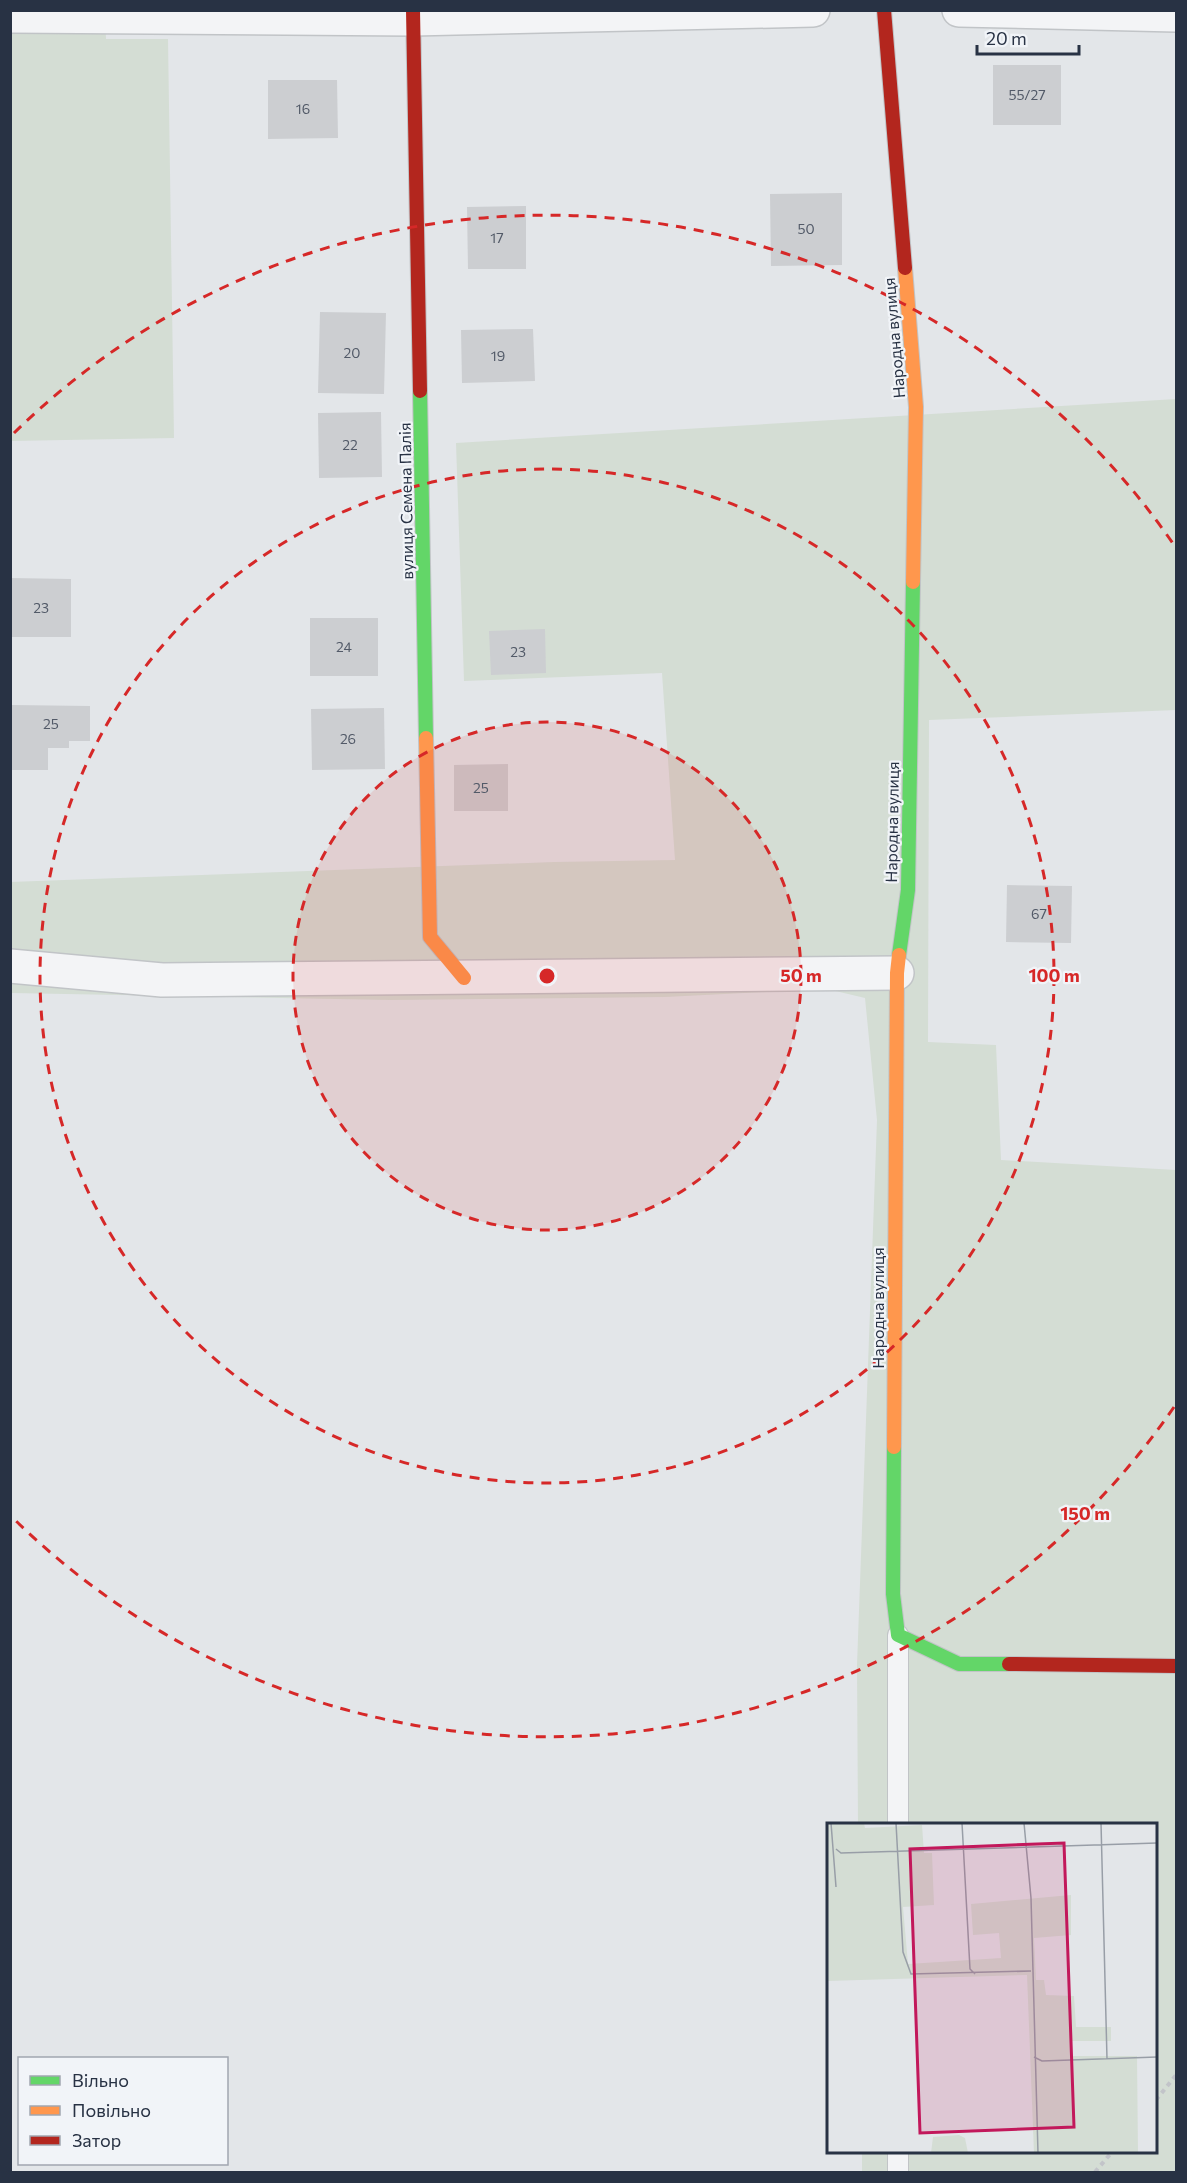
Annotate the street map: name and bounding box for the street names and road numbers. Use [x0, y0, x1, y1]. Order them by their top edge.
street label: Народна вулиця [879, 277, 908, 399]
street label: вулиця Семена Палія [395, 422, 416, 580]
street label: Народна вулиця [881, 761, 902, 883]
street label: Народна вулиця [868, 1247, 887, 1369]

